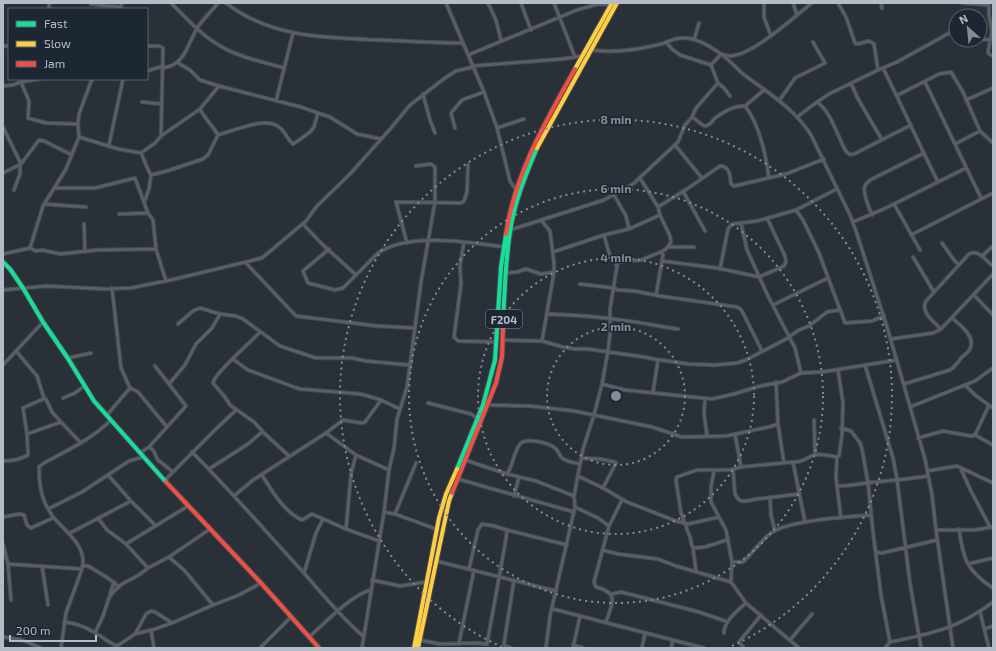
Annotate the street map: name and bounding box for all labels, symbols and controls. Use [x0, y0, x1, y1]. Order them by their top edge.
legend [8, 8, 148, 80]
north arrow [948, 8, 988, 48]
text: N [957, 11, 970, 26]
text: Fast [44, 16, 68, 30]
text: Slow [44, 36, 71, 50]
text: Jam [44, 56, 65, 70]
text: 8 min [600, 112, 632, 126]
text: 6 min [601, 181, 631, 195]
text: 4 min [600, 250, 632, 264]
road number: F204 [486, 310, 522, 328]
text: 2 min [601, 319, 631, 333]
centre of rings [609, 389, 623, 403]
scale bar [10, 617, 96, 643]
text: 200 m [16, 623, 50, 637]

